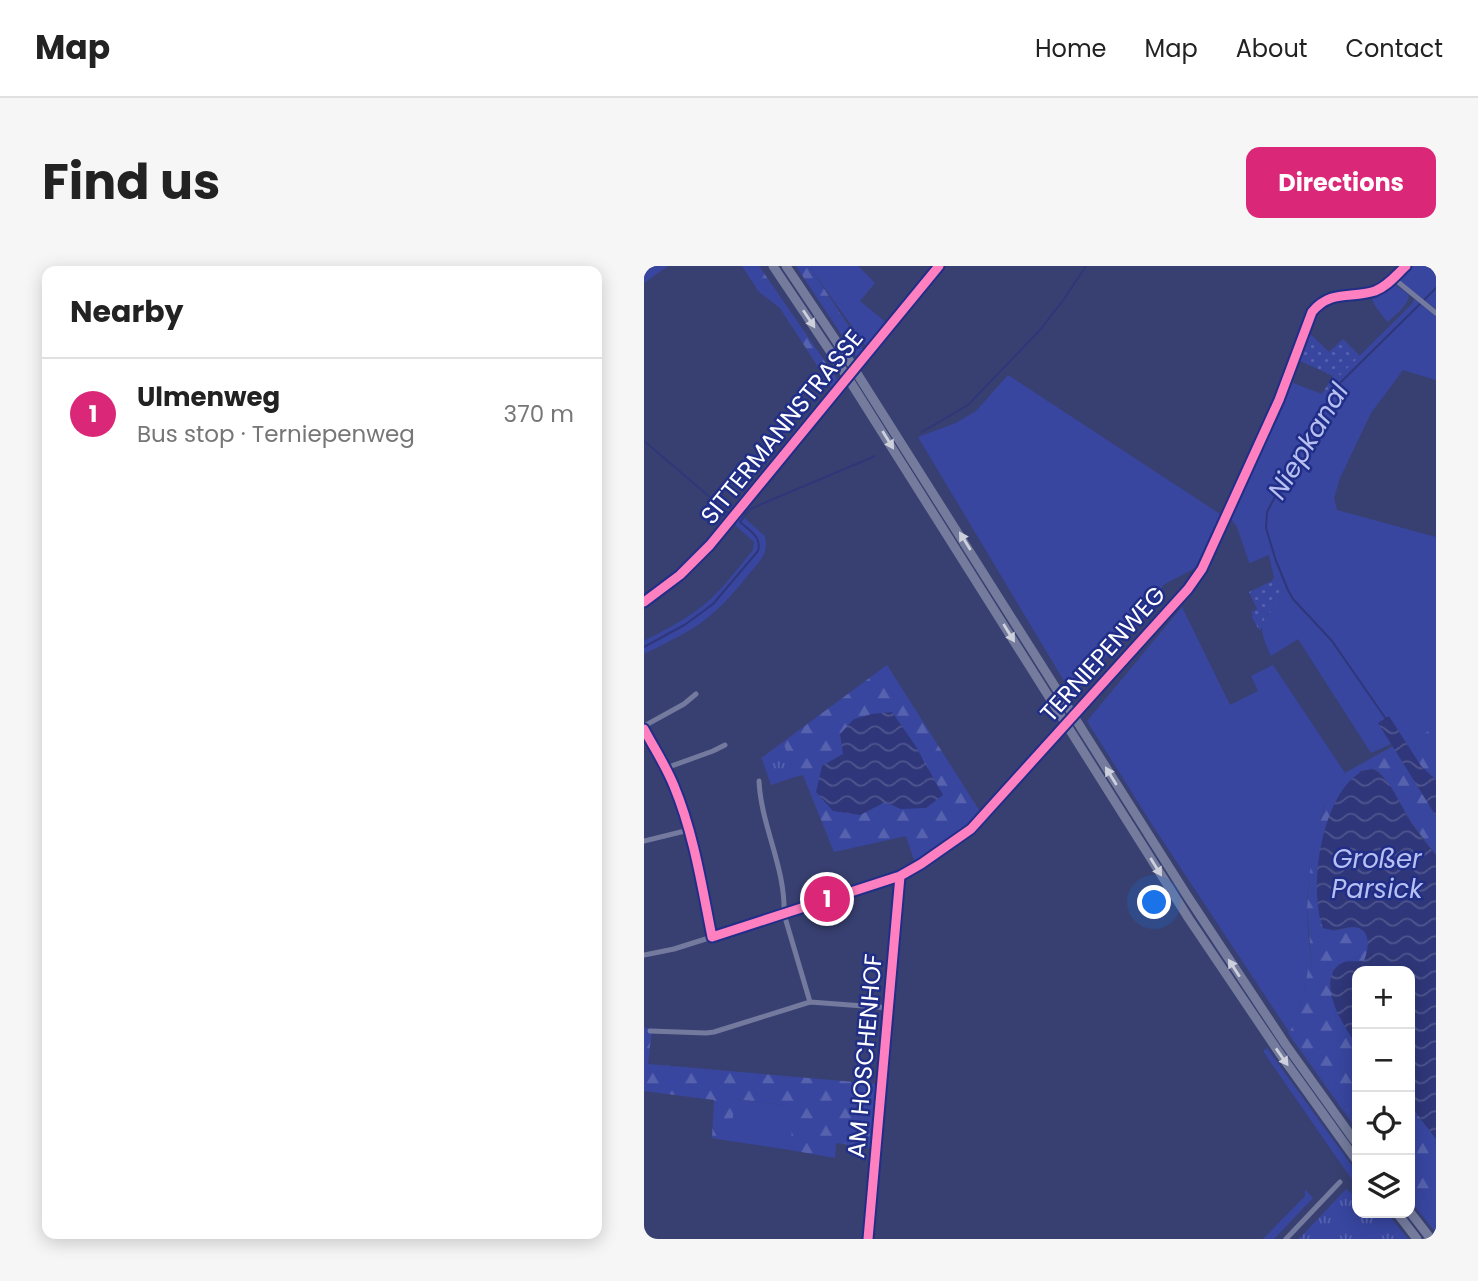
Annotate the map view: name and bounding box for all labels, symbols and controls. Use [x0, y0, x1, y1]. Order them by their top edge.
text: Map [35, 24, 110, 71]
text: Home [1035, 32, 1107, 65]
text: Map [1145, 32, 1198, 65]
text: About [1236, 32, 1307, 65]
text: Contact [1345, 32, 1443, 65]
button: Directions [1246, 147, 1436, 218]
text: Find us [42, 148, 220, 216]
text: Nearby [70, 290, 184, 333]
one-way arrow [802, 309, 815, 329]
street label: SITTERMANNSTRASSE [693, 322, 871, 531]
water label: Niepkanal [1259, 376, 1357, 506]
text: Ulmenweg [137, 379, 280, 415]
text: 1 [89, 398, 97, 430]
text: 370 m [504, 398, 574, 430]
text: Bus stop · Terniepenweg [137, 418, 415, 450]
one-way arrow [881, 431, 894, 450]
one-way arrow [958, 532, 971, 551]
street label: TERNIEPENWEG [1033, 579, 1173, 729]
one-way arrow [1003, 623, 1016, 642]
one-way arrow [1104, 767, 1117, 786]
water label: Großer Parsick [1331, 841, 1424, 907]
one-way arrow [1150, 857, 1163, 876]
pin: 1 [804, 873, 850, 925]
your location [1137, 885, 1171, 919]
street label: AM HOSCHENHOF [839, 953, 890, 1159]
one-way arrow [1227, 958, 1240, 977]
map controls [1352, 966, 1415, 1218]
button: + [1352, 966, 1415, 1029]
button: − [1352, 1029, 1415, 1092]
one-way arrow [1275, 1048, 1289, 1066]
button: locate [1352, 1092, 1415, 1155]
button: layers [1352, 1155, 1415, 1218]

